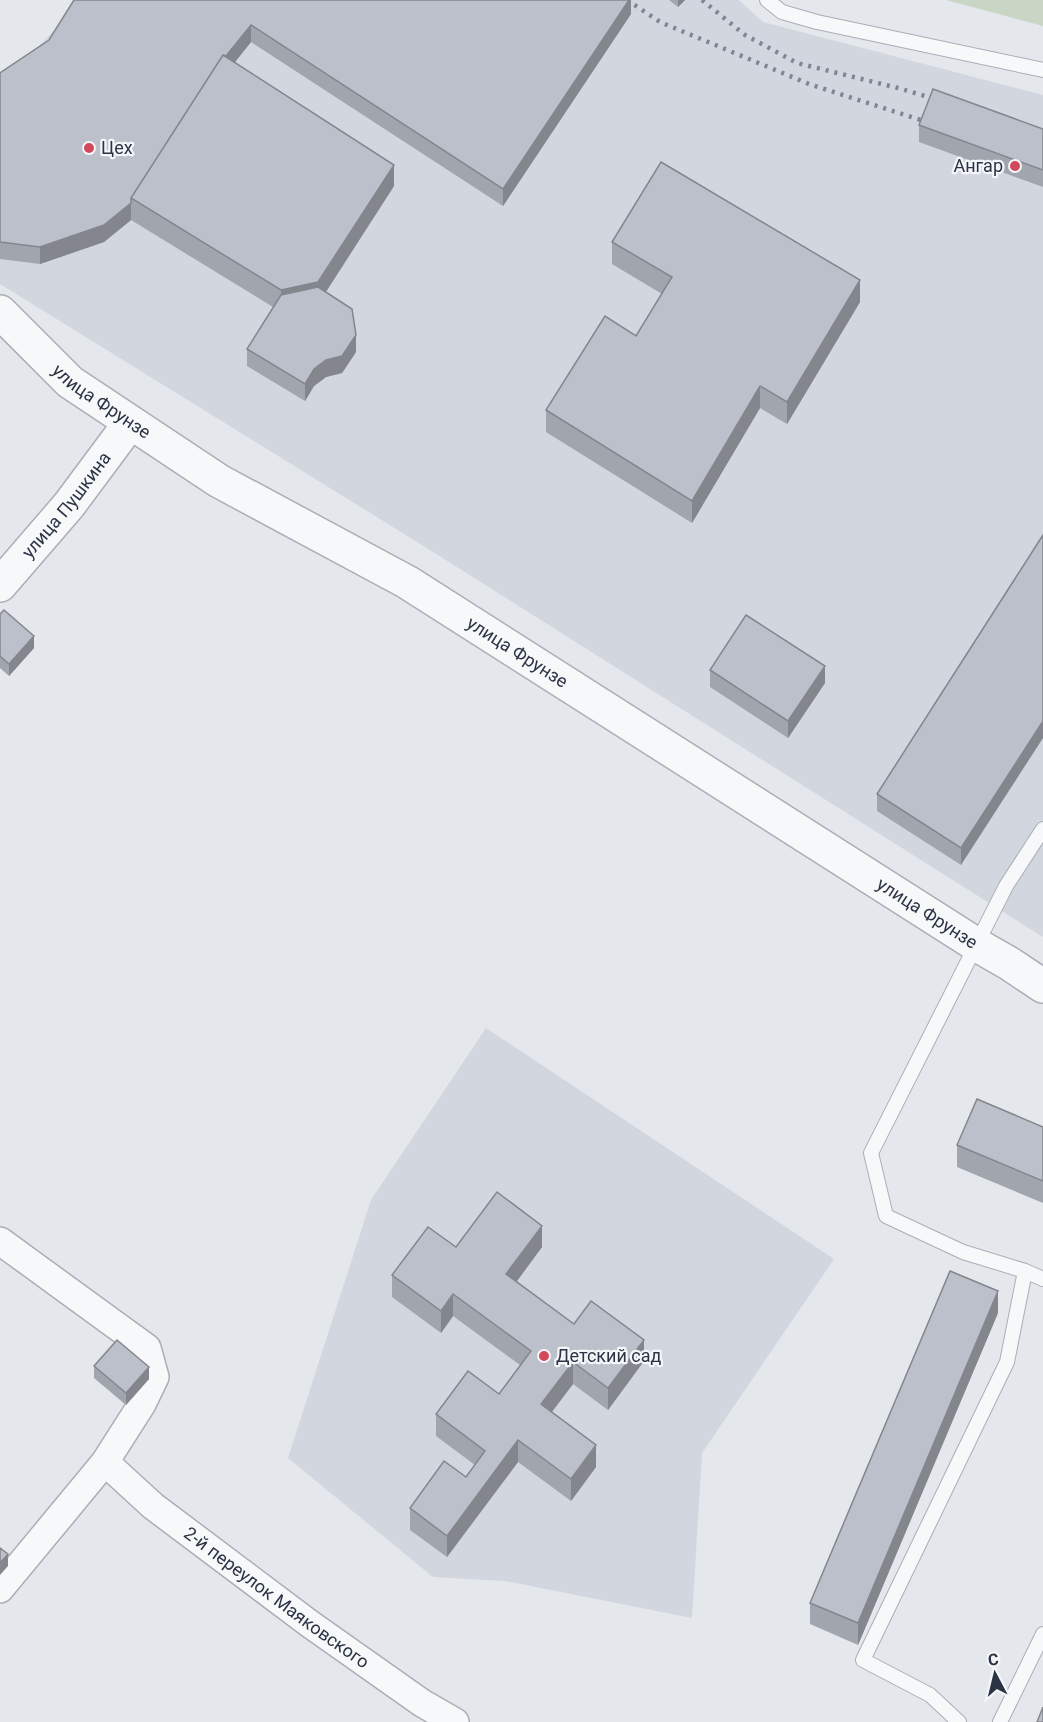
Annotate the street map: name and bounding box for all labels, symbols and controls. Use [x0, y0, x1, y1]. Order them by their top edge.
place label: Цех [101, 137, 133, 158]
marker: Цех [82, 141, 96, 155]
place label: Ангар [953, 155, 1003, 176]
marker: Ангар [1008, 159, 1022, 173]
street label: улица Фрунзе [48, 360, 155, 443]
street label: улица Пушкина [17, 448, 115, 562]
street label: улица Фрунзе [463, 612, 572, 692]
street label: улица Фрунзе [873, 873, 982, 953]
place label: Детский сад [556, 1345, 662, 1366]
marker: Детский сад [537, 1349, 551, 1363]
street label: 2-й переулок Маяковского [180, 1522, 373, 1672]
north arrow [965, 1644, 1025, 1704]
text: С [987, 1650, 1000, 1670]

